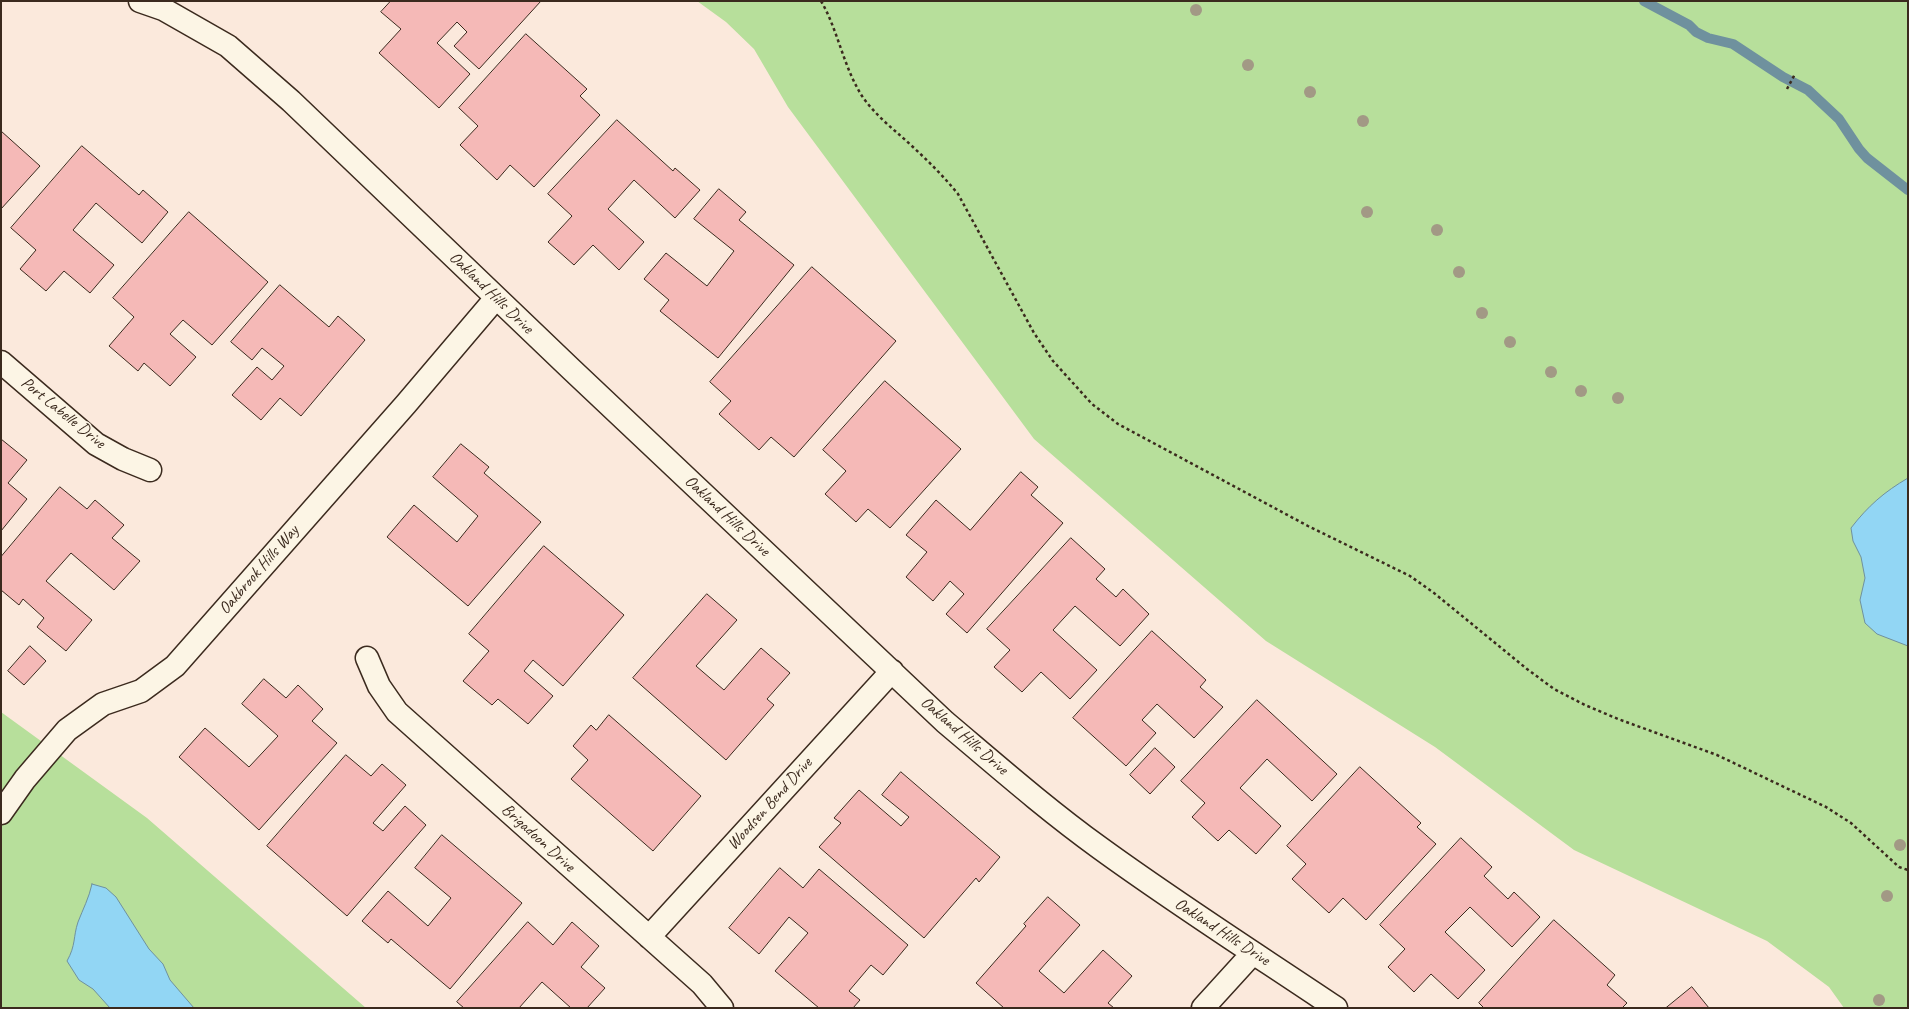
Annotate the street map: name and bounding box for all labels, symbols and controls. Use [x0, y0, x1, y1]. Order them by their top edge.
street label: Oakland Hills Drive [445, 248, 537, 338]
street label: Port Labelle Drive [17, 373, 109, 453]
street label: Oakland Hills Drive [680, 471, 774, 561]
street label: Oakbrook Hills Way [215, 521, 303, 619]
street label: Oakland Hills Drive [916, 692, 1012, 780]
street label: Woodsen Bend Drive [723, 754, 817, 854]
street label: Brigadoon Drive [497, 800, 579, 876]
street label: Oakland Hills Drive [1171, 894, 1273, 970]

